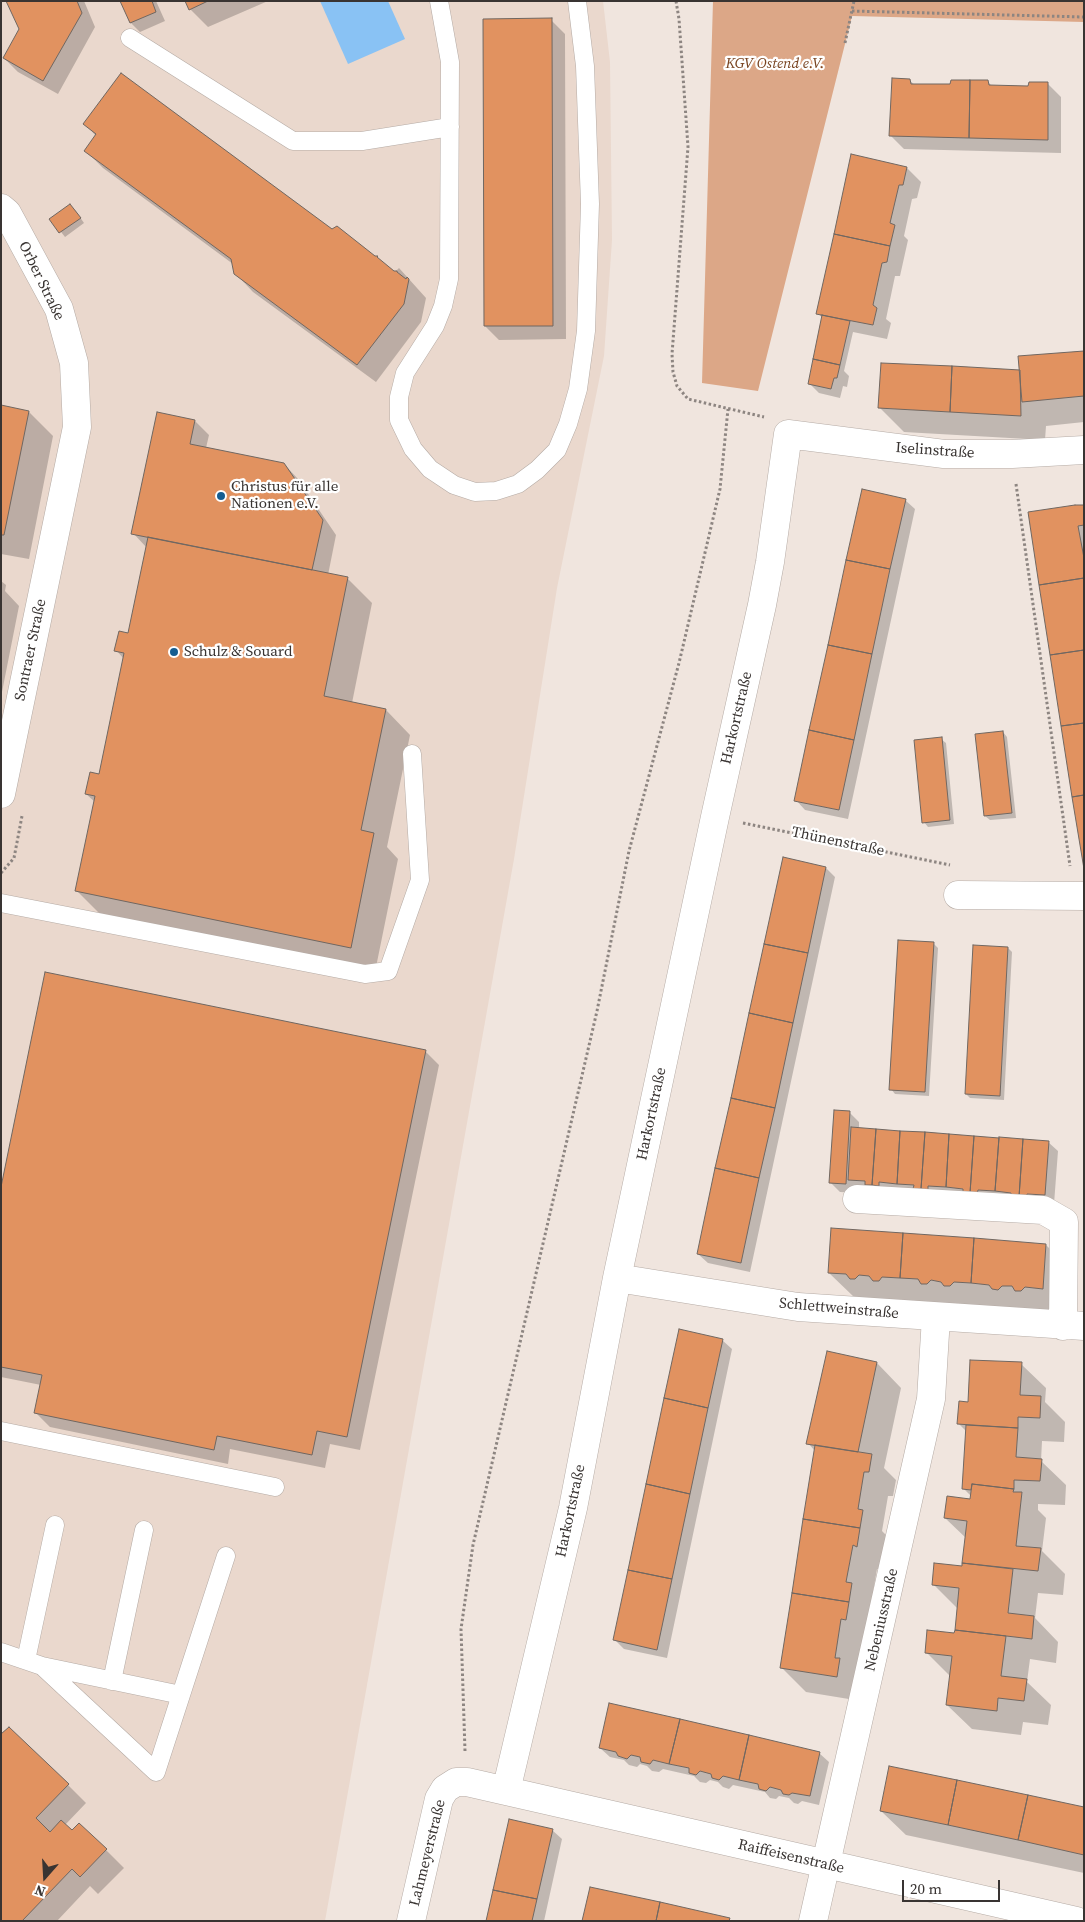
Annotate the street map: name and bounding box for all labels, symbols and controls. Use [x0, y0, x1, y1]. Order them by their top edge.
park label: KGV Ostend e.V. [726, 55, 824, 73]
street label: Orber Straße [14, 239, 68, 323]
street label: Iselinstraße [895, 439, 975, 463]
place label: Christus für alle Nationen e.V. [231, 478, 338, 513]
marker: Christus für alle Nationen e.V. [215, 490, 227, 502]
street label: Sontraer Straße [11, 597, 51, 703]
place label: Schulz & Souard [184, 643, 292, 661]
marker: Schulz & Souard [168, 646, 180, 658]
street label: Harkortstraße [718, 670, 756, 766]
street label: Thünenstraße [790, 823, 886, 861]
street label: Harkortstraße [633, 1066, 671, 1162]
street label: Schlettweinstraße [778, 1295, 900, 1323]
street label: Harkortstraße [552, 1463, 590, 1559]
street label: Nebeniusstraße [861, 1567, 903, 1673]
street label: Lahmeyerstraße [406, 1798, 450, 1908]
street label: Raiffeisenstraße [736, 1836, 846, 1878]
north arrow [20, 1852, 70, 1902]
scale bar [905, 1870, 1002, 1902]
text: 20 m [910, 1878, 942, 1899]
text: N [32, 1880, 48, 1902]

